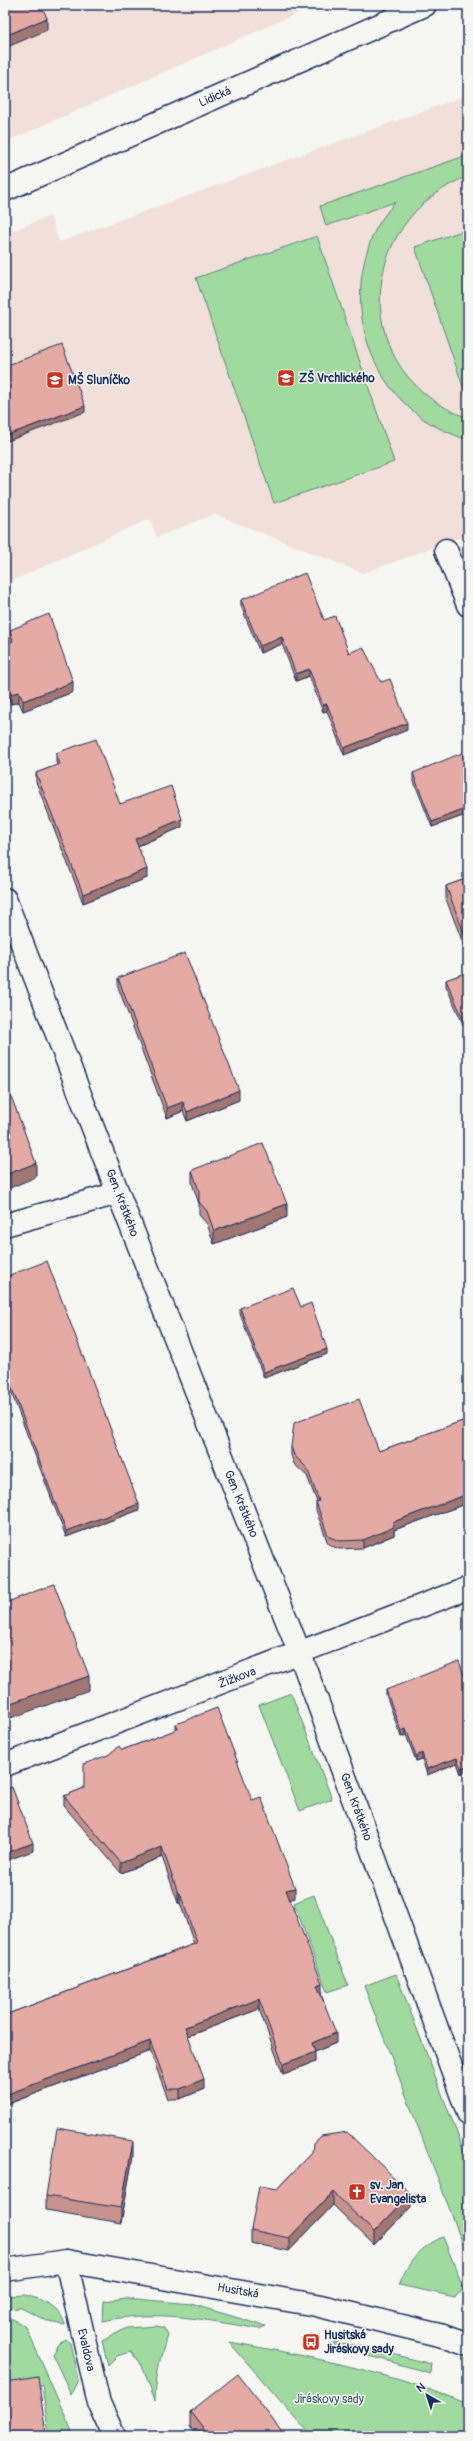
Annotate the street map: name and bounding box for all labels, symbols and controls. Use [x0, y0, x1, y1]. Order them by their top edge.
street label: Lidická [197, 83, 234, 111]
school or university icon: ZŠ Vrchlického [276, 368, 296, 388]
place label: ZŠ Vrchlického [299, 369, 375, 386]
school or university icon: MŠ Sluníčko [45, 370, 65, 390]
place label: MŠ Sluníčko [68, 371, 131, 388]
street label: Gen. Krátkého [102, 1167, 142, 1239]
street label: Gen. Krátkého [221, 1468, 261, 1540]
street label: Žižkova [216, 1663, 258, 1692]
street label: Gen. Krátkého [337, 1771, 375, 1843]
place label: sv. Jan Evangelista [370, 2178, 427, 2207]
church icon: sv. Jan Evangelista [347, 2182, 367, 2202]
street label: Husitská [216, 2280, 260, 2302]
street label: Evaldova [74, 2327, 98, 2373]
place label: Husitská Jiráskovy sady [324, 2328, 395, 2357]
bus stop icon: Husitská Jiráskovy sady [301, 2332, 321, 2352]
north arrow [407, 2375, 447, 2415]
text: N [414, 2380, 428, 2395]
park label: Jiráskovy sady [294, 2392, 364, 2407]

